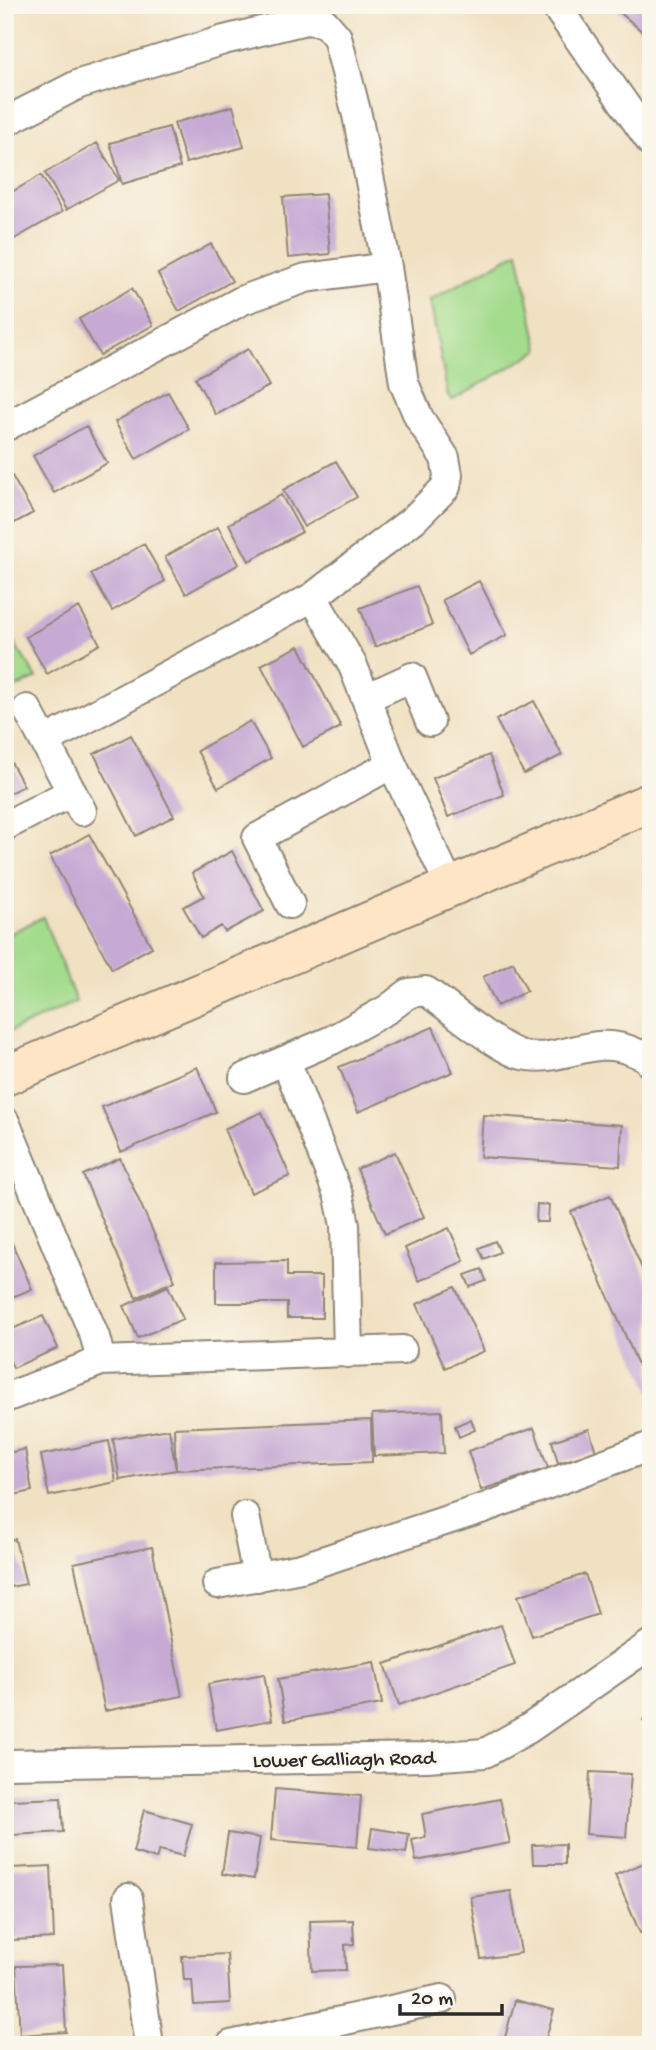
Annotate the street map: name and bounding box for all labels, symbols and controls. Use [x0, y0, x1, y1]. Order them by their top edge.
street label: Lower Galliagh Road [253, 1747, 437, 1776]
scale bar [400, 1973, 502, 2017]
text: 20 m [411, 1988, 453, 2013]

